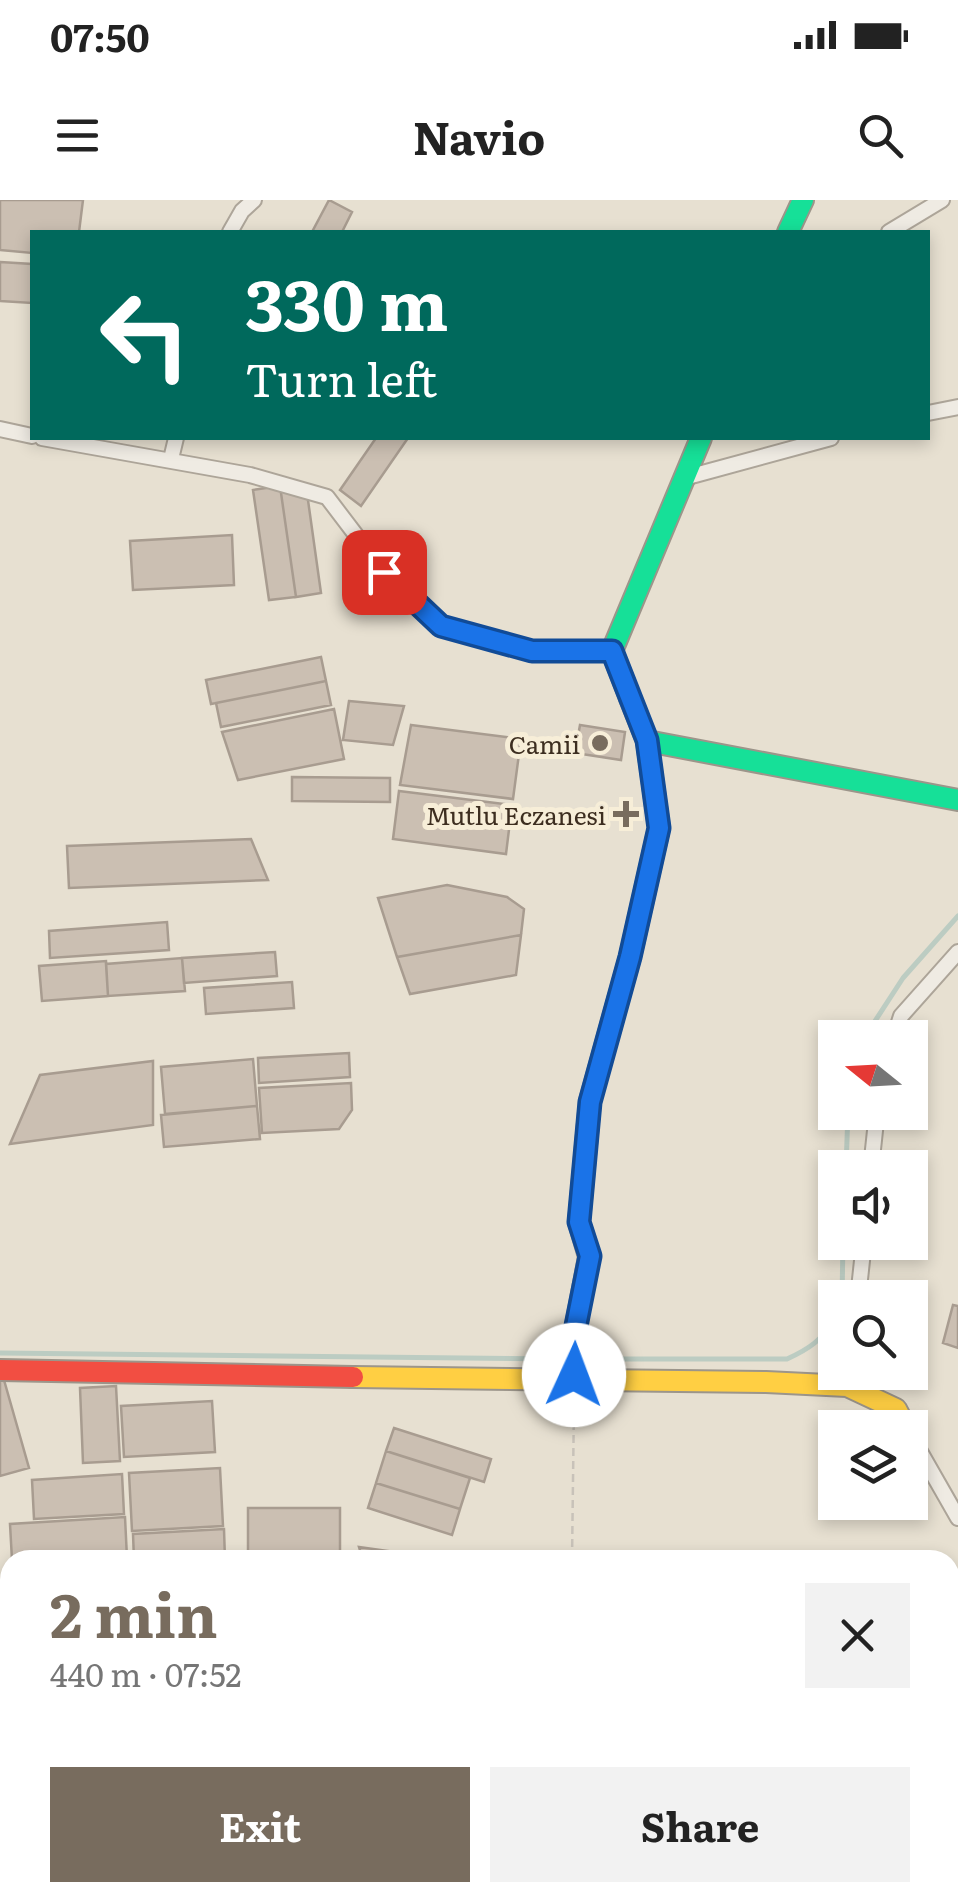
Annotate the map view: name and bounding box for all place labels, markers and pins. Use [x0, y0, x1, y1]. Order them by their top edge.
pin [342, 530, 427, 615]
place label: Camii [509, 725, 580, 762]
marker: Camii [589, 732, 611, 754]
place label: Mutlu Eczanesi [426, 796, 606, 833]
marker: Mutlu Eczanesi [615, 803, 637, 825]

